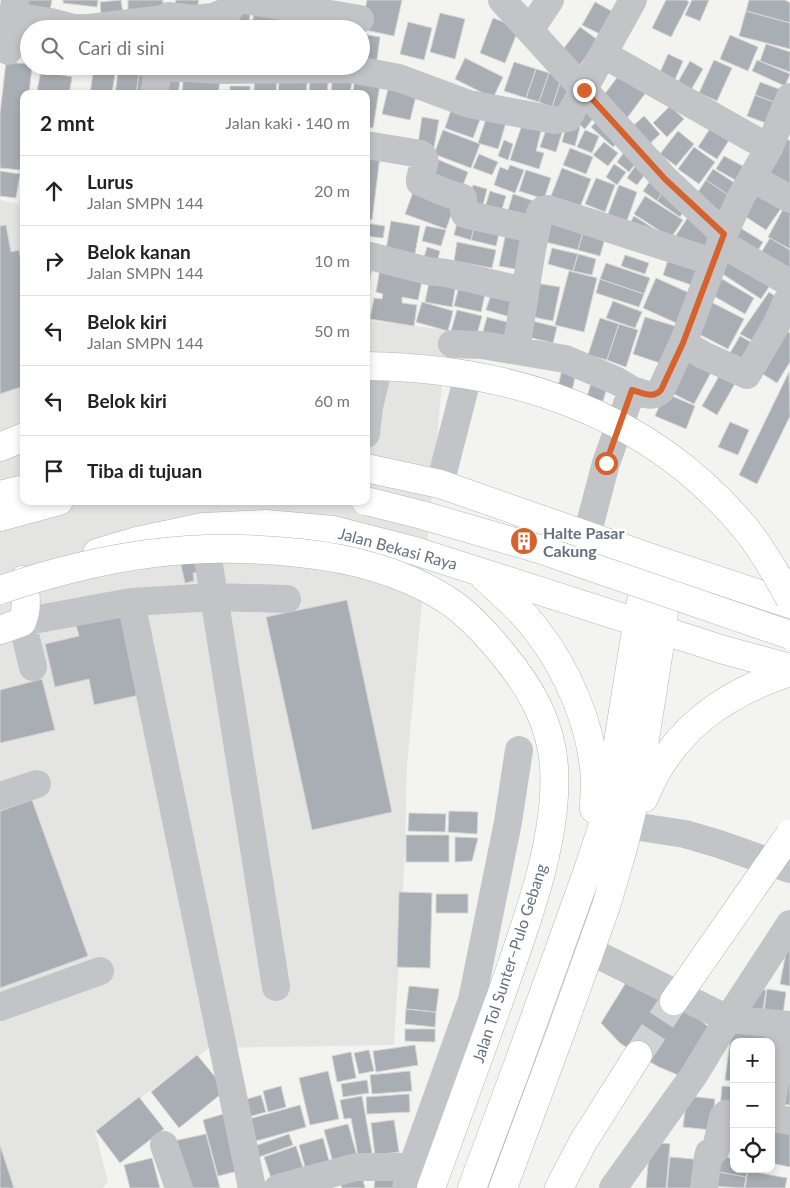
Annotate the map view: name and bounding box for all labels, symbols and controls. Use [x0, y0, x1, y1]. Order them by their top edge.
search box [20, 20, 370, 75]
icon: search [38, 34, 66, 62]
text: Cari di sini [78, 36, 165, 59]
route end [573, 79, 596, 102]
text: 2 mnt [40, 110, 94, 135]
text: Jalan kaki · 140 m [225, 113, 350, 132]
text: Lurus [87, 170, 133, 193]
icon: ahead [40, 177, 68, 205]
text: 20 m [314, 181, 350, 200]
text: Jalan SMPN 144 [87, 193, 203, 212]
text: Belok kanan [87, 240, 191, 263]
icon: right [40, 247, 68, 275]
text: 10 m [314, 251, 350, 270]
text: Jalan SMPN 144 [87, 263, 203, 282]
text: Belok kiri [87, 310, 167, 333]
icon: left [40, 317, 68, 345]
text: 50 m [314, 321, 350, 340]
text: Jalan SMPN 144 [87, 333, 203, 352]
icon: left [40, 387, 68, 415]
text: Belok kiri [87, 389, 167, 412]
text: 60 m [314, 391, 350, 410]
route start [595, 452, 618, 475]
icon: arrive [40, 457, 68, 485]
text: Tiba di tujuan [87, 459, 202, 482]
street label: Jalan Bekasi Raya [336, 523, 460, 573]
place label: Halte Pasar Cakung [543, 523, 624, 560]
building icon: Halte Pasar Cakung [509, 526, 539, 556]
street label: Jalan Tol Sunter–Pulo Gebang [468, 861, 550, 1065]
map controls [730, 1038, 775, 1173]
button: + [730, 1038, 775, 1083]
button: − [730, 1083, 775, 1128]
button: locate [730, 1128, 775, 1173]

